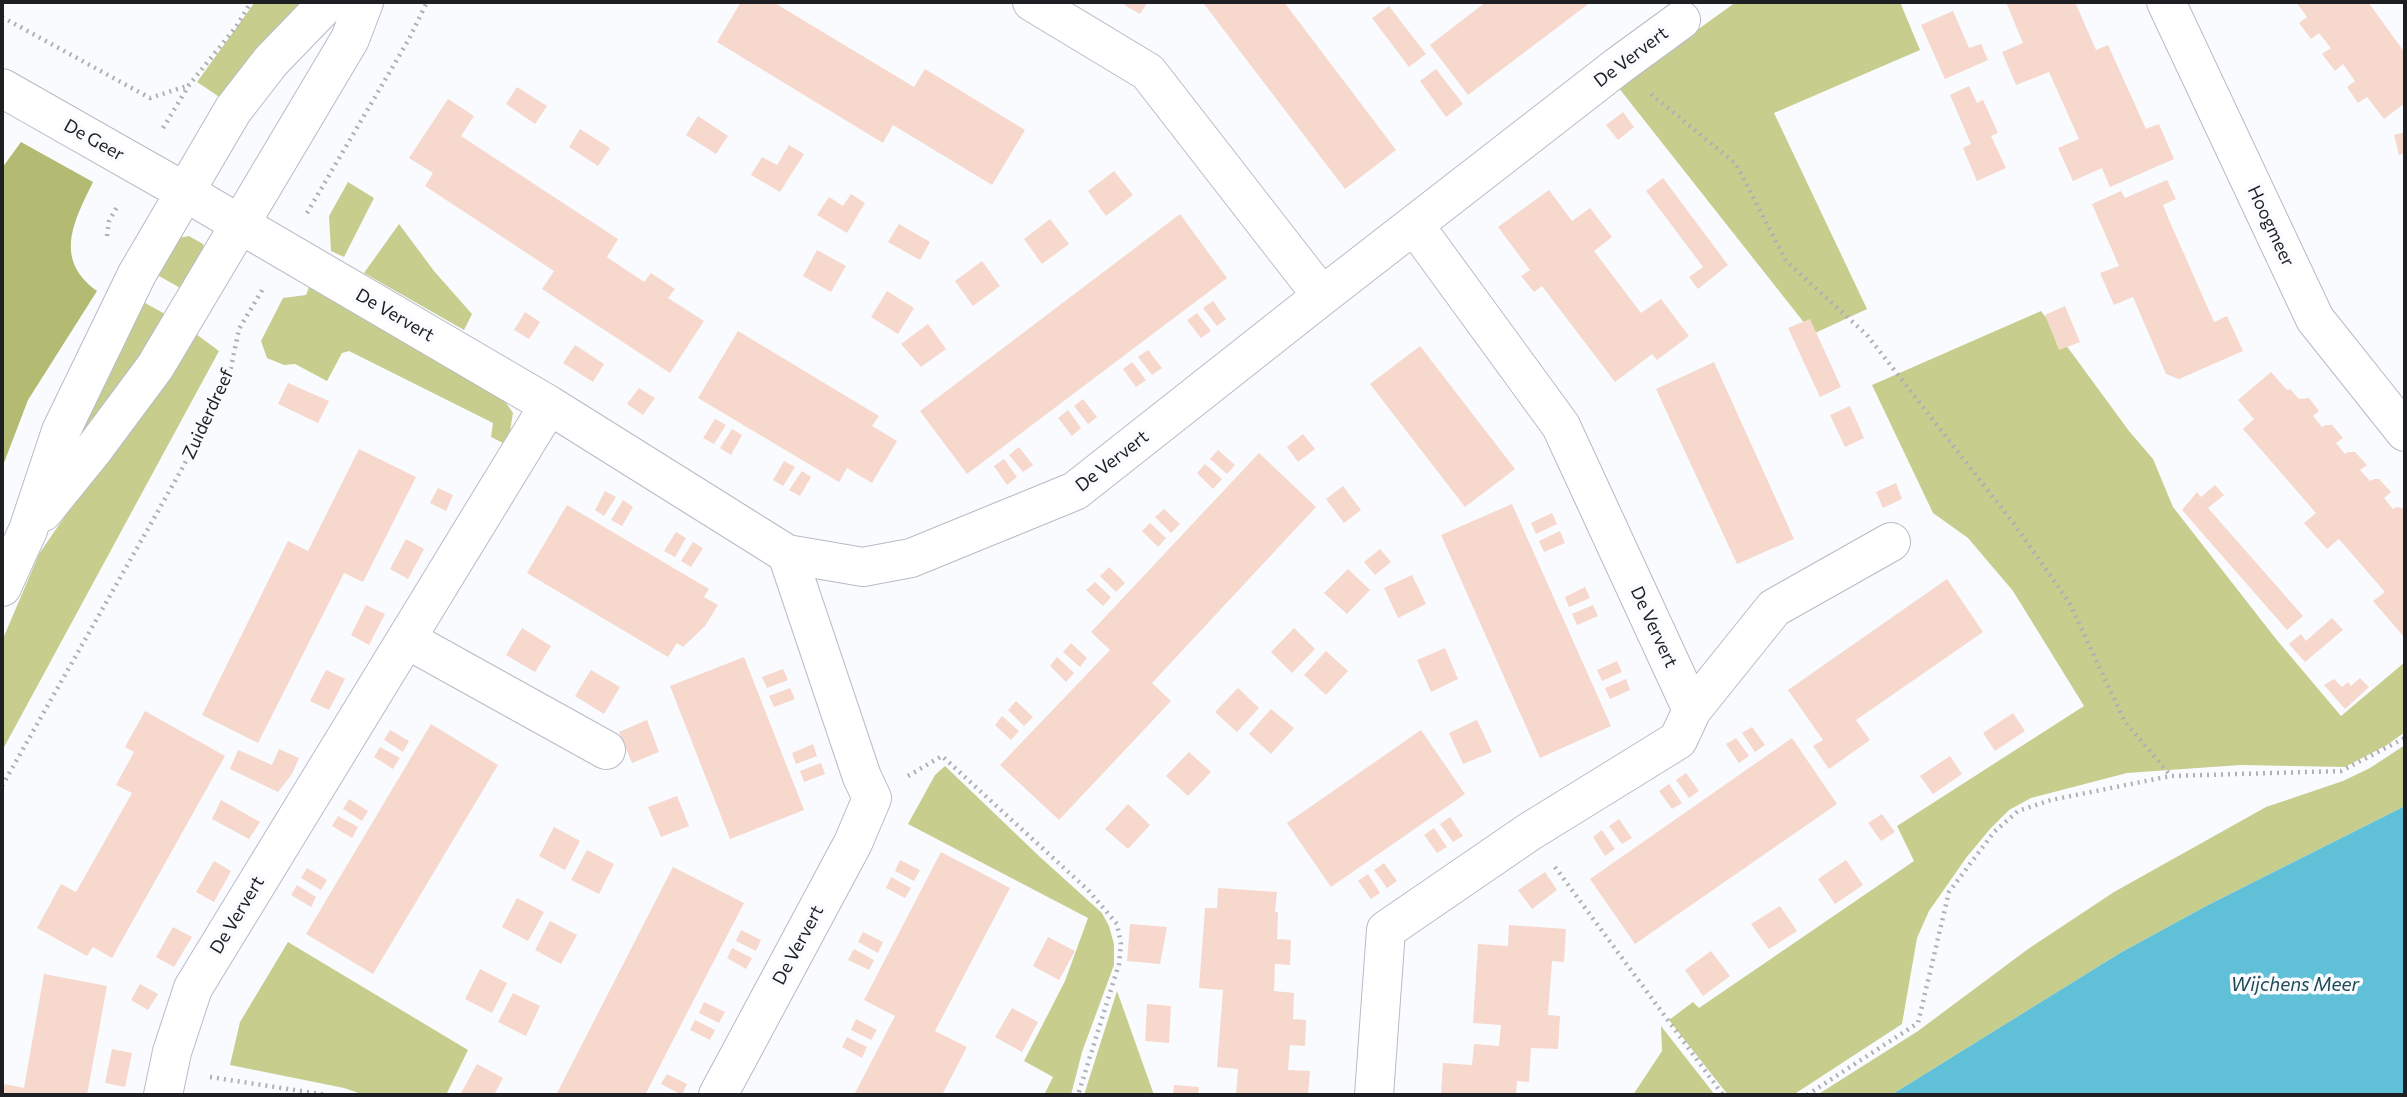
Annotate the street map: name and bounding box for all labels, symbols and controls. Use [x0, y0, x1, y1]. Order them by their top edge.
street label: De Ververt [1590, 22, 1672, 92]
street label: De Geer [60, 115, 128, 165]
street label: Hoogmeer [2243, 182, 2299, 270]
street label: De Ververt [352, 284, 438, 346]
street label: Zuiderdreef [178, 366, 238, 462]
street label: De Ververt [1071, 426, 1153, 496]
street label: De Ververt [1626, 583, 1682, 671]
street label: De Ververt [205, 872, 269, 958]
street label: De Ververt [768, 902, 828, 988]
water label: Wijchens Meer [2231, 974, 2359, 996]

